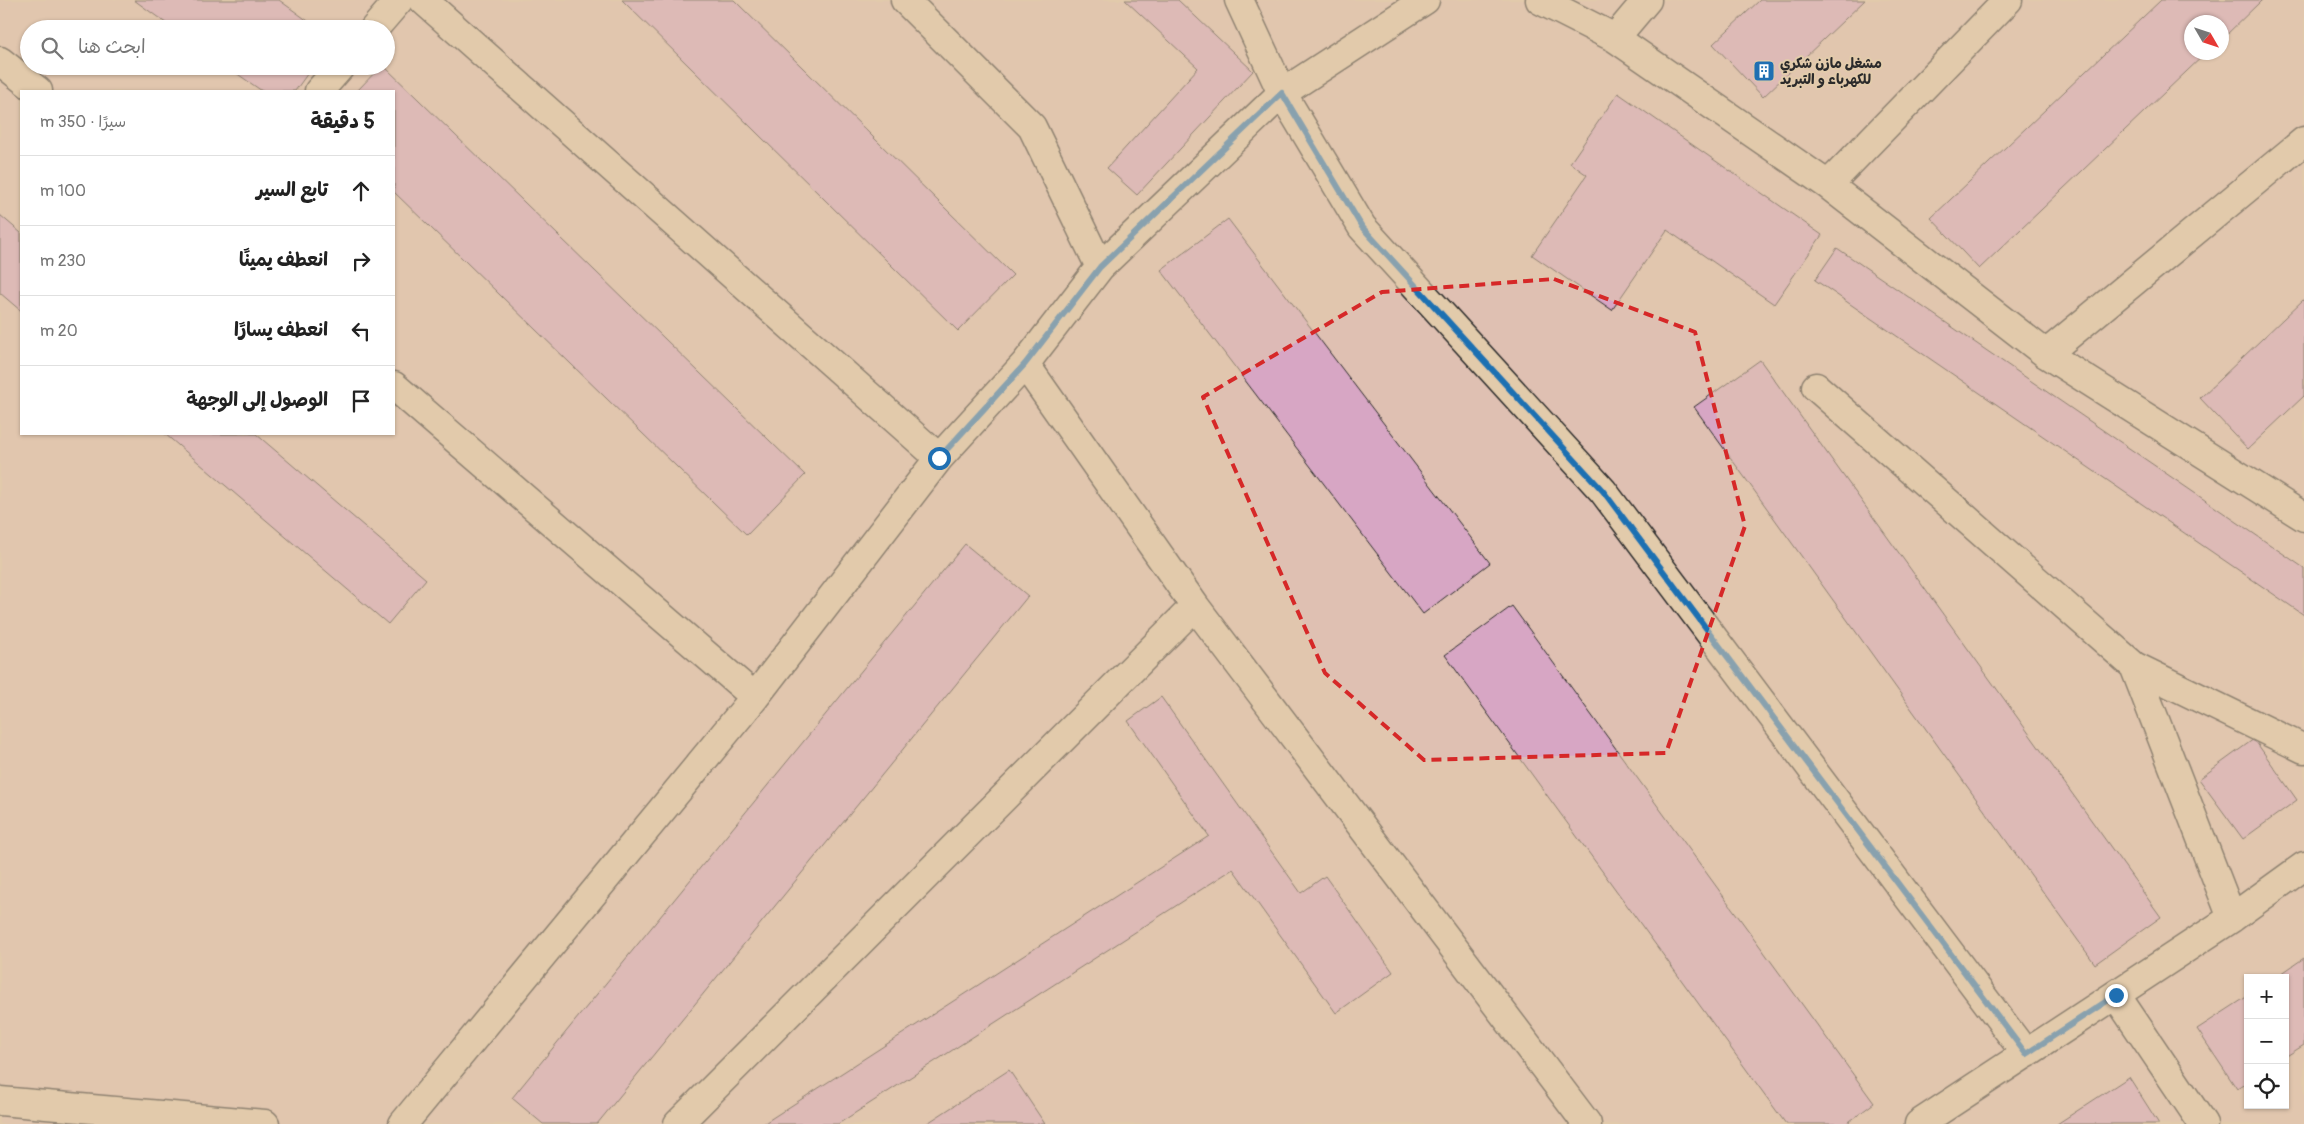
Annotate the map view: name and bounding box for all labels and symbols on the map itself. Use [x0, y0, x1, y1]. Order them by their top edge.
north arrow [2184, 15, 2229, 60]
place label: مشغل مازن شكري للكهرباء و التبريد [1780, 55, 1882, 88]
building icon: مشغل مازن شكري للكهرباء و التبريد [1752, 59, 1776, 83]
route start [928, 447, 951, 470]
route end [2105, 984, 2128, 1007]

